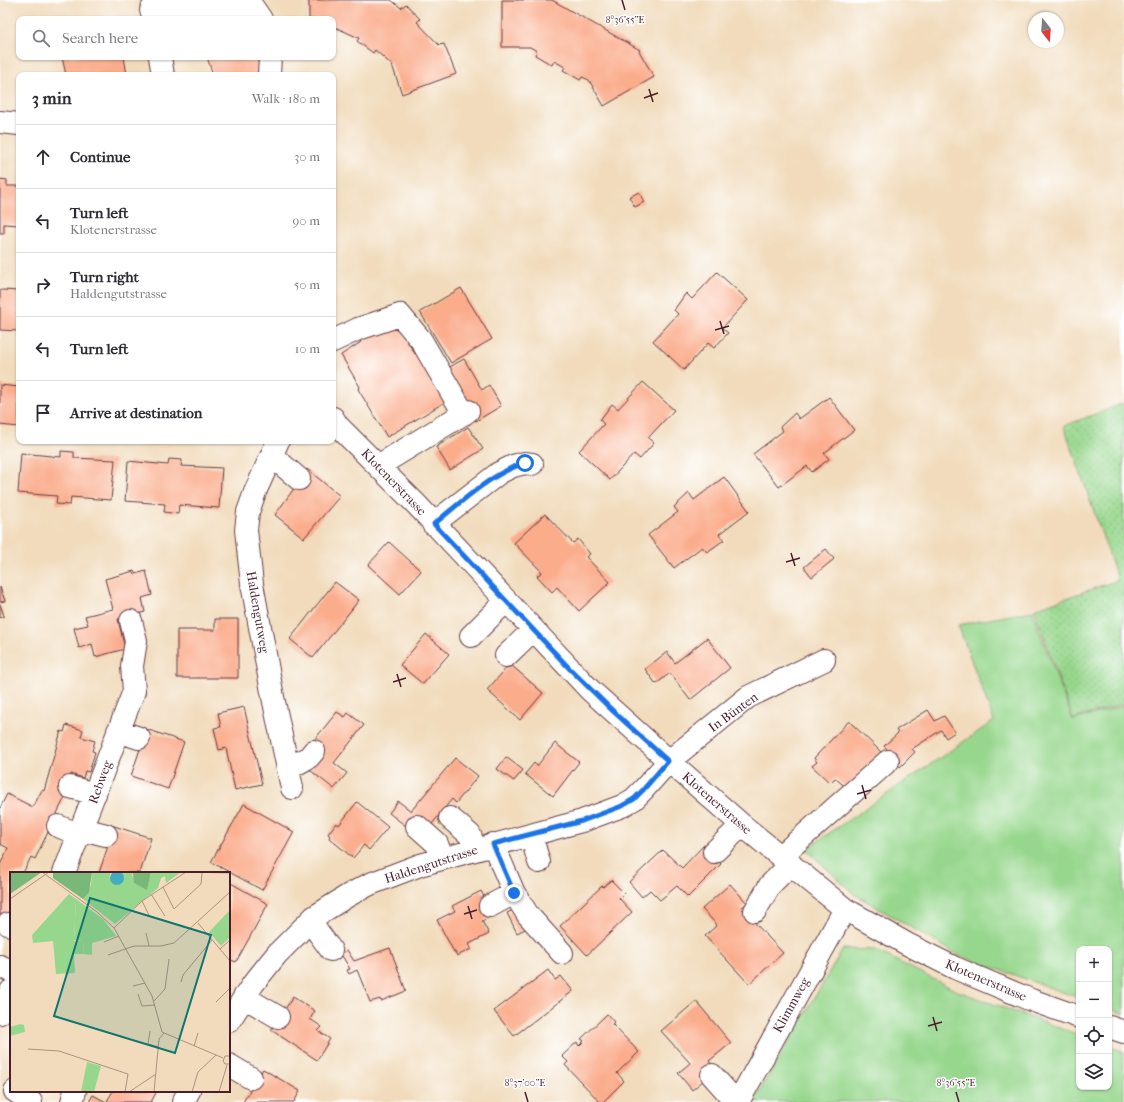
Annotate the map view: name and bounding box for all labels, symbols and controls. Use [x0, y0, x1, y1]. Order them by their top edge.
north arrow [1028, 12, 1064, 48]
text: 8°36'55"E [606, 14, 644, 26]
search box [16, 16, 336, 60]
icon: search [30, 27, 52, 49]
text: Search here [62, 29, 138, 47]
text: 3 min [32, 88, 72, 108]
text: Walk · 180 m [252, 91, 320, 106]
icon: ahead [32, 146, 54, 168]
text: Continue [70, 148, 130, 166]
text: 30 m [294, 149, 320, 164]
text: Turn left [70, 204, 128, 222]
icon: left [32, 210, 54, 232]
text: 90 m [292, 213, 320, 228]
text: Klotenerstrasse [70, 222, 157, 237]
text: Turn right [70, 268, 139, 286]
icon: right [32, 274, 54, 296]
text: 50 m [294, 277, 320, 292]
text: Haldengutstrasse [70, 286, 167, 301]
icon: left [32, 338, 54, 360]
text: Turn left [70, 340, 128, 358]
text: 10 m [295, 341, 320, 356]
icon: arrive [32, 402, 54, 424]
text: Arrive at destination [70, 404, 202, 422]
street label: Klotenerstrasse [358, 445, 430, 519]
route start [516, 454, 534, 472]
street label: Haldengutweg [243, 570, 273, 655]
street label: In Bünten [705, 689, 761, 735]
street label: Rebweg [85, 757, 115, 806]
street label: Klotenerstrasse [679, 769, 755, 838]
street label: Haldengutstrasse [383, 842, 480, 886]
inset map [10, 872, 230, 1092]
route end [505, 884, 523, 902]
map controls [1076, 946, 1112, 1090]
button: + [1076, 946, 1112, 982]
street label: Klotenerstrasse [943, 956, 1029, 1004]
street label: Klimmweg [770, 974, 813, 1035]
button: − [1076, 982, 1112, 1018]
button: locate [1076, 1018, 1112, 1054]
button: layers [1076, 1054, 1112, 1090]
text: 8°37'00"E [505, 1077, 545, 1089]
text: 8°36'55"E [937, 1077, 975, 1089]

